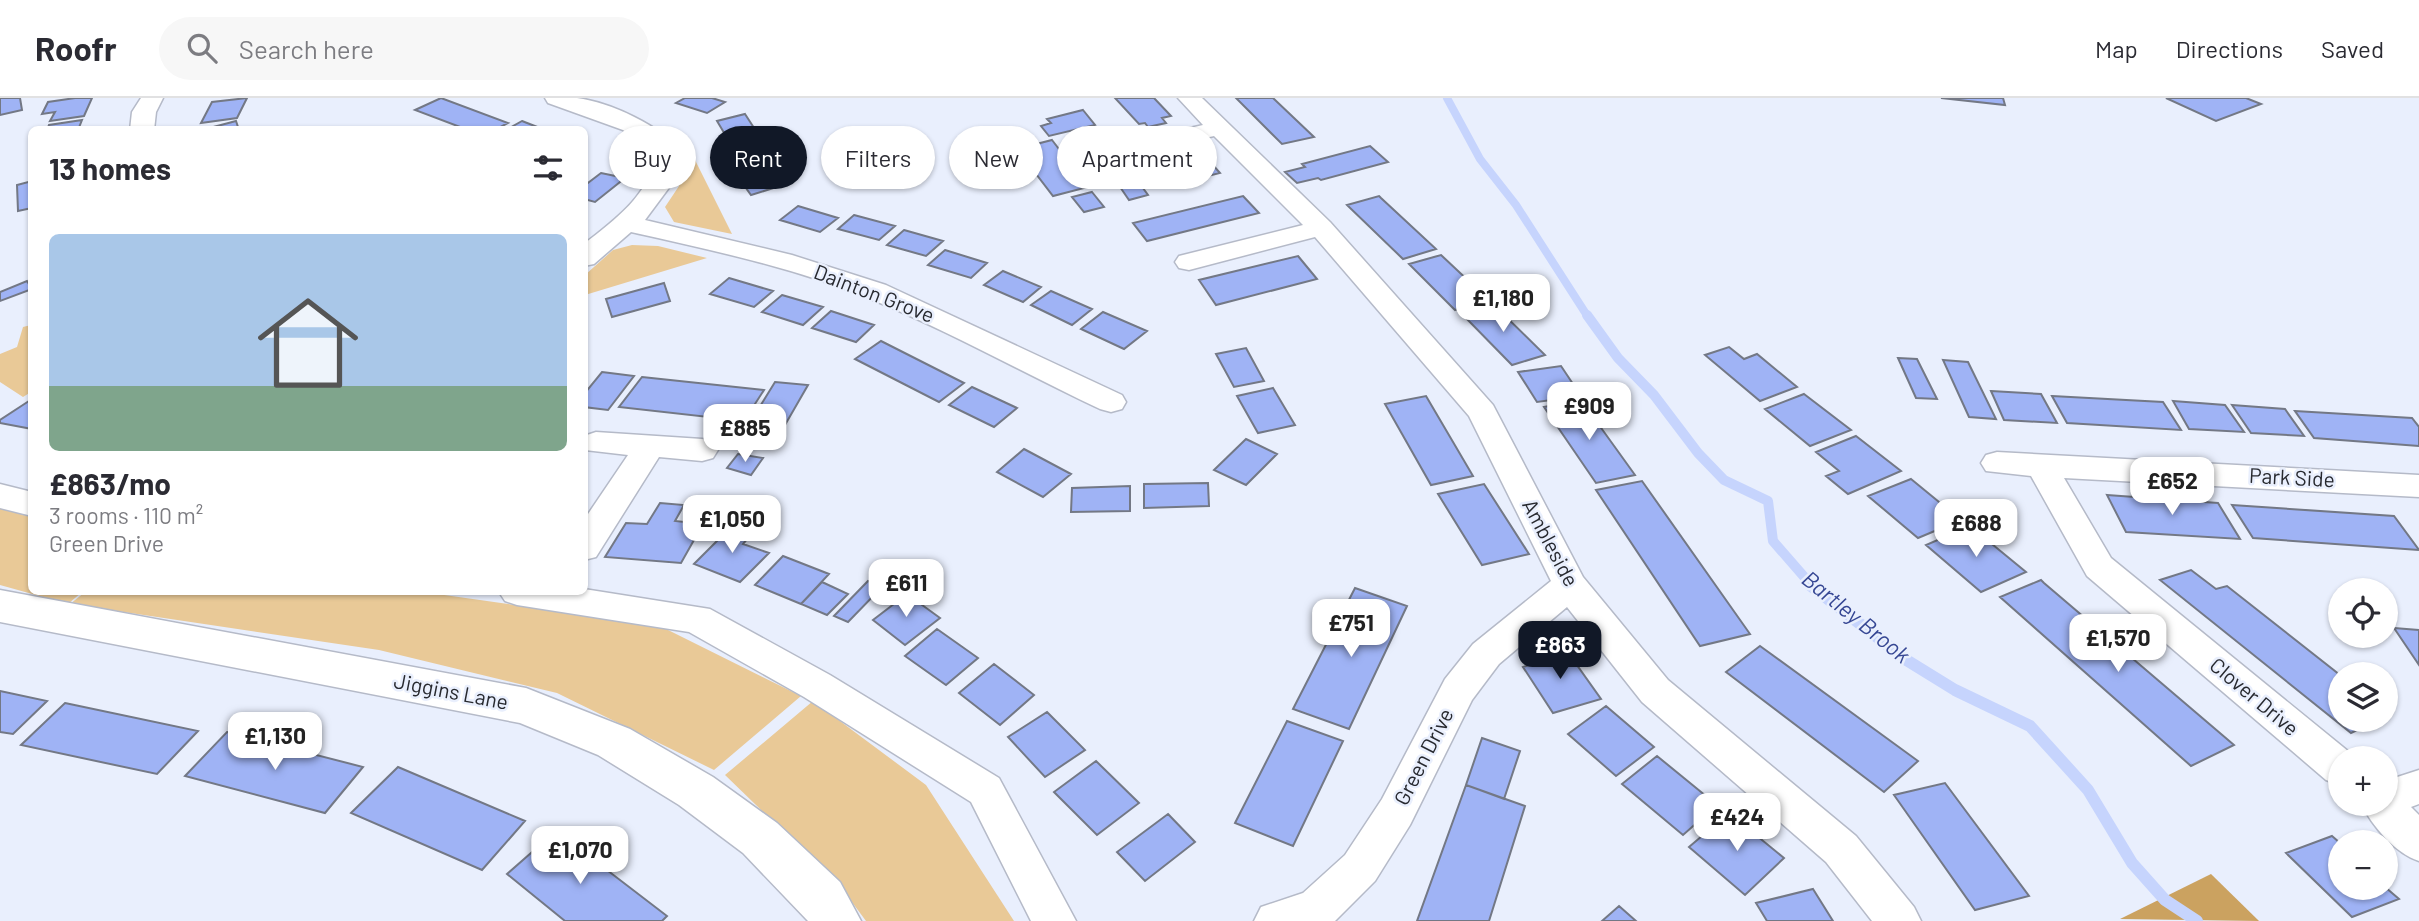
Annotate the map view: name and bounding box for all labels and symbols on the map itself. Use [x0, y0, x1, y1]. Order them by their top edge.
street label: Dainton Grove [811, 258, 938, 327]
pin: £1,180 [1446, 274, 1560, 334]
pin: £909 [1548, 382, 1630, 442]
pin: £885 [704, 404, 786, 464]
pin: £652 [2131, 458, 2213, 517]
street label: Park Side [2249, 462, 2336, 491]
street label: Ambleside [1518, 494, 1585, 590]
pin: £1,050 [675, 496, 789, 555]
pin: £688 [1935, 500, 2017, 559]
pin: £611 [865, 560, 947, 619]
water label: Bartley Brook [1797, 564, 1916, 668]
pin: £751 [1310, 600, 1392, 659]
pin: £1,570 [2061, 614, 2175, 674]
pin: £863 [1519, 622, 1601, 681]
street label: Clover Drive [2206, 652, 2304, 740]
street label: Jiggins Lane [392, 667, 511, 714]
street label: Green Drive [1388, 704, 1458, 809]
pin: £1,130 [218, 712, 332, 772]
pin: £424 [1696, 794, 1778, 853]
pin: £1,070 [523, 826, 637, 886]

